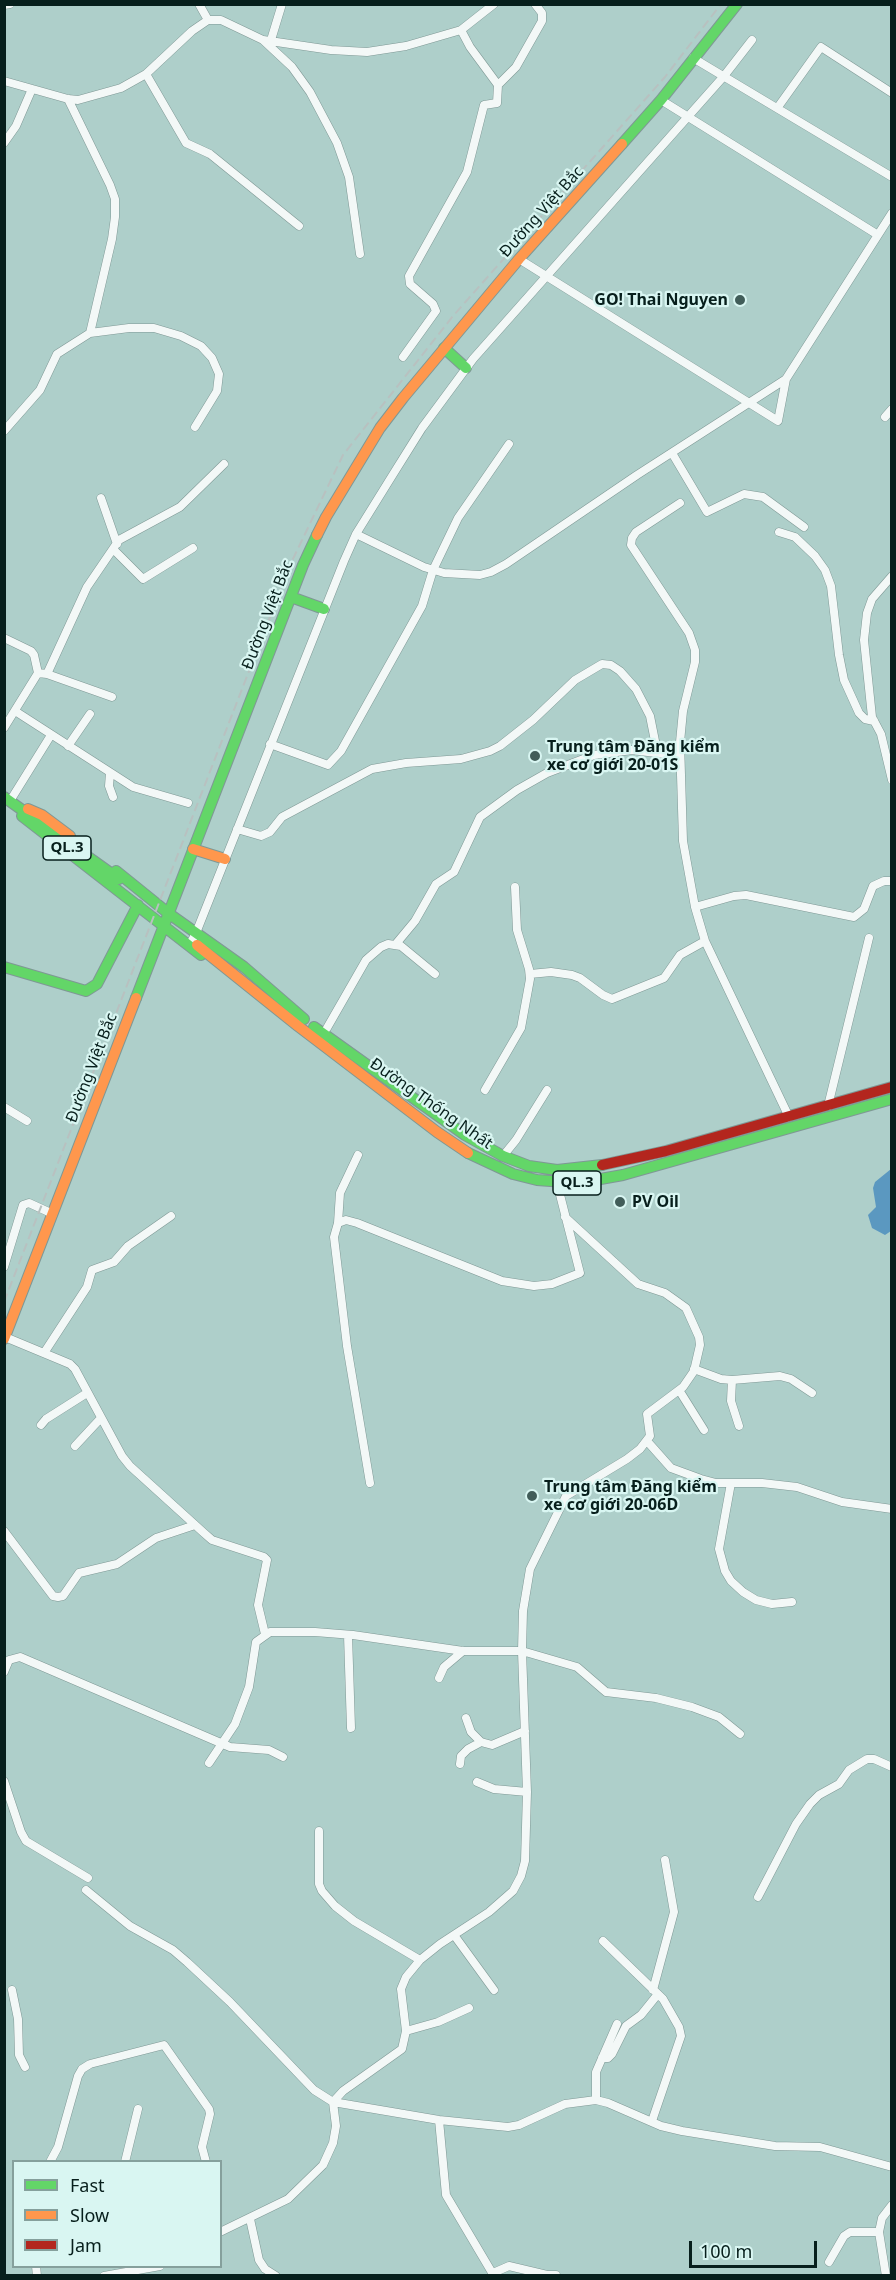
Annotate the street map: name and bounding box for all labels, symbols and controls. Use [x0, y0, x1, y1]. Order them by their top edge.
street label: Đường Việt Bắc [496, 162, 588, 262]
place label: GO! Thai Nguyen [594, 290, 728, 310]
marker: GO! Thai Nguyen [733, 293, 747, 307]
street label: Đường Việt Bắc [238, 557, 298, 673]
place label: Trung tâm Đăng kiểm xe cơ giới 20-01S [547, 737, 720, 775]
marker: Trung tâm Đăng kiểm xe cơ giới 20-01S [528, 749, 542, 763]
road number: QL.3 [43, 836, 91, 860]
street label: Đường Việt Bắc [62, 1010, 122, 1126]
street label: Đường Thống Nhất [366, 1054, 496, 1154]
road number: QL.3 [553, 1171, 601, 1195]
place label: PV Oil [632, 1192, 679, 1212]
marker: PV Oil [613, 1195, 627, 1209]
place label: Trung tâm Đăng kiểm xe cơ giới 20-06D [544, 1477, 717, 1515]
marker: Trung tâm Đăng kiểm xe cơ giới 20-06D [525, 1489, 539, 1503]
legend [12, 2160, 222, 2268]
text: Fast [70, 2173, 105, 2197]
text: Slow [70, 2203, 109, 2227]
scale bar [692, 2229, 820, 2267]
text: Jam [70, 2233, 102, 2257]
text: 100 m [700, 2239, 752, 2263]

